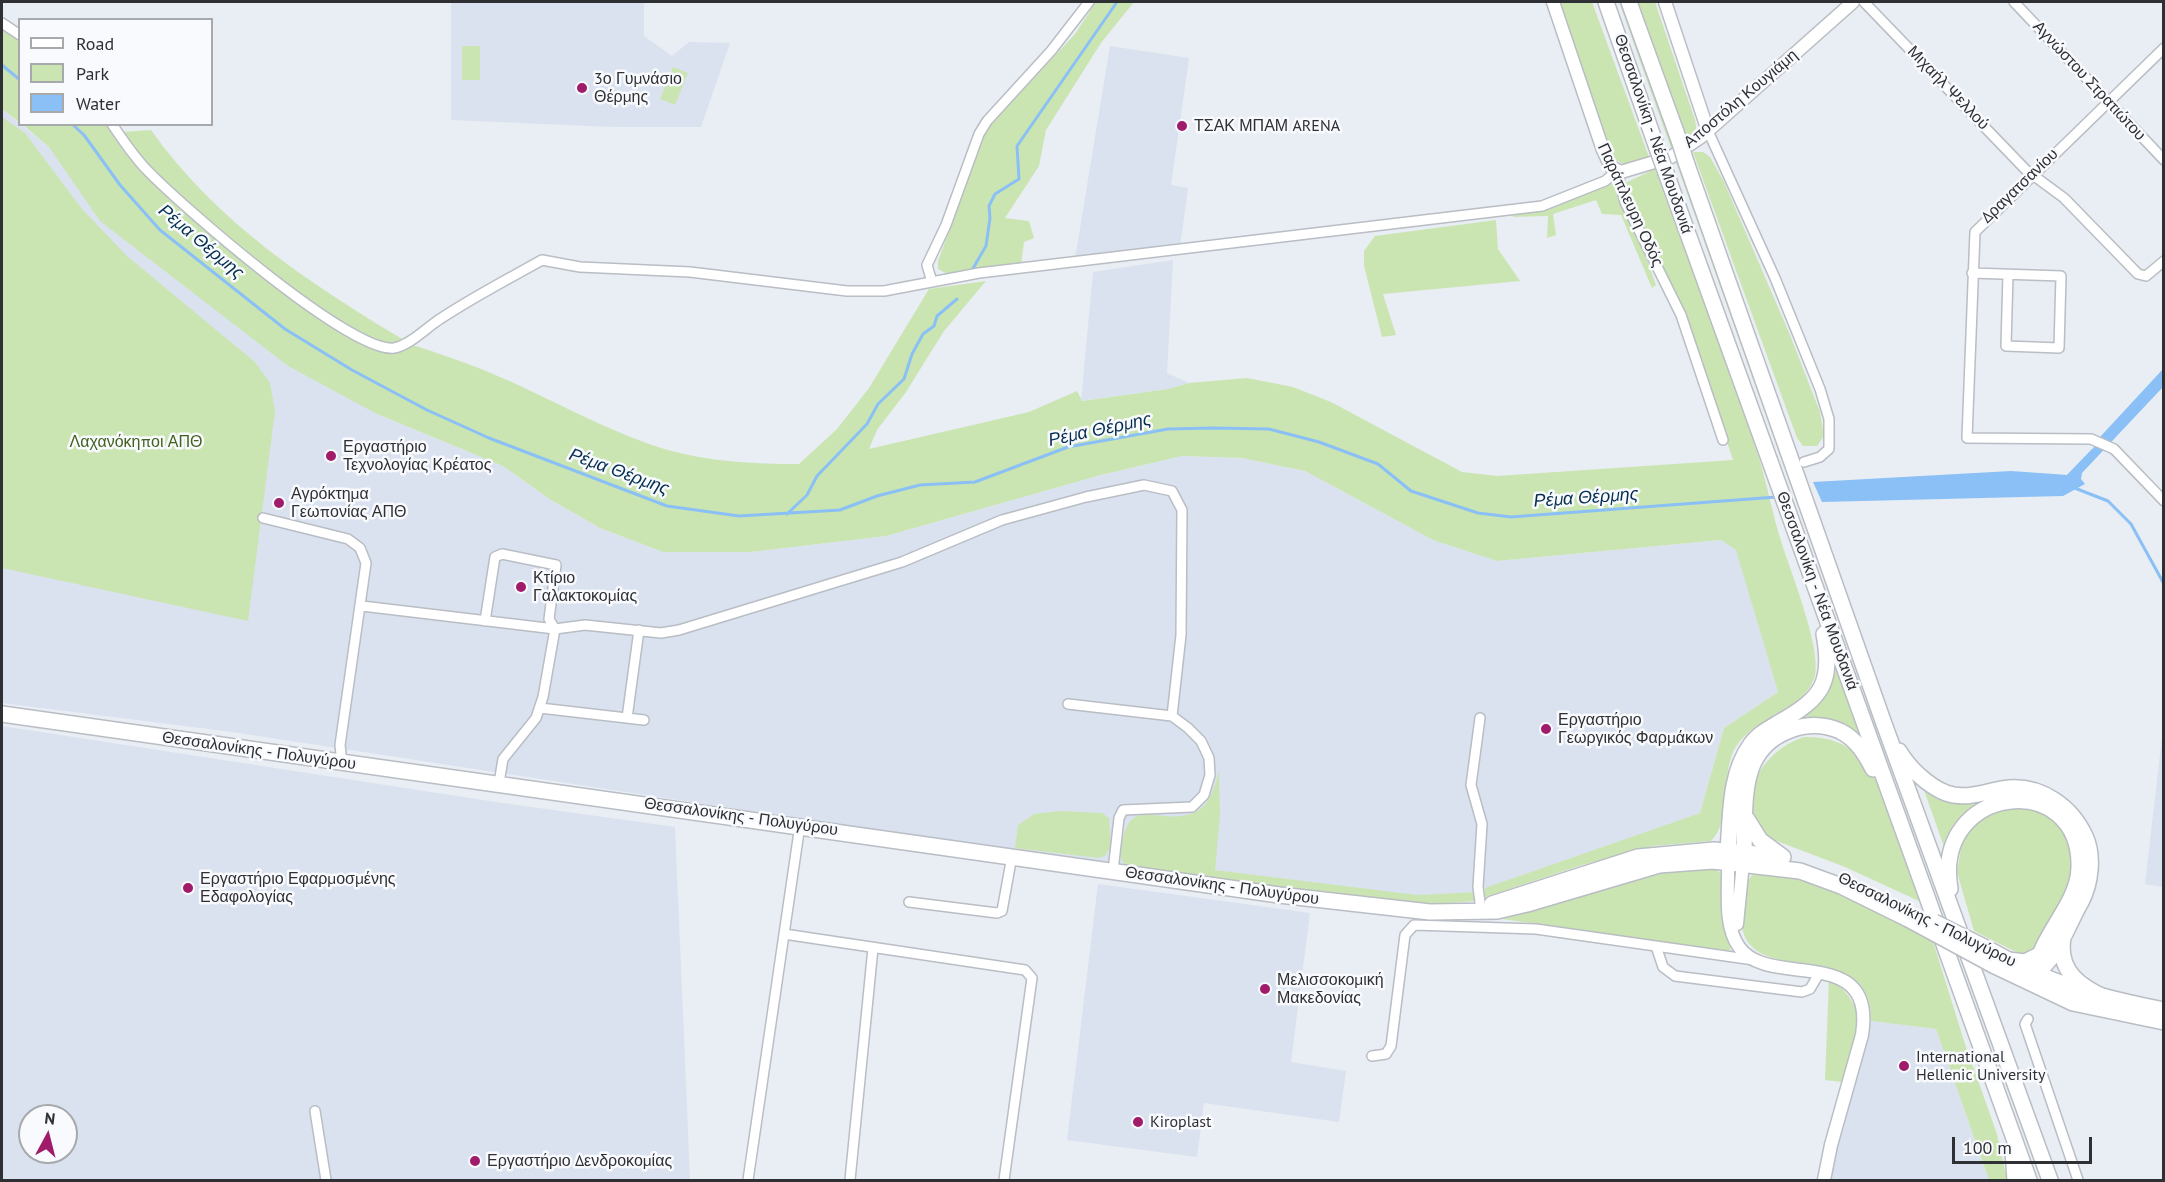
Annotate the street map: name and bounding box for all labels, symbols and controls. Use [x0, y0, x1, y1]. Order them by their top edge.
street label: Αγνώστου Στρατιώτου [2029, 17, 2149, 145]
legend [18, 18, 213, 126]
text: Road [76, 32, 114, 55]
street label: Θεσσαλονίκη - Νέα Μουδανιά [1610, 32, 1696, 236]
street label: Μιχαήλ Ψελλού [1903, 42, 1993, 134]
street label: Αποστόλη Κουγιάμη [1680, 46, 1802, 152]
text: Park [76, 62, 109, 85]
place label: 3ο Γυμνάσιο Θέρμης [594, 69, 682, 107]
marker: 3ο Γυμνάσιο Θέρμης [575, 81, 589, 95]
text: Water [76, 92, 120, 115]
place label: ΤΣΑΚ ΜΠΑΜ ARENA [1194, 116, 1340, 136]
marker: ΤΣΑΚ ΜΠΑΜ ARENA [1175, 119, 1189, 133]
street label: Παράπλευρη Οδός [1593, 140, 1667, 270]
street label: Δραγατσανίου [1978, 145, 2062, 227]
water label: Ρέμα Θέρμης [154, 200, 248, 284]
water label: Ρέμα Θέρμης [1046, 409, 1154, 451]
park label: Λαχανόκηποι ΑΠΘ [70, 432, 202, 452]
place label: Εργαστήριο Τεχνολογίας Κρέατος [343, 437, 491, 475]
water label: Ρέμα Θέρμης [566, 444, 672, 500]
marker: Εργαστήριο Τεχνολογίας Κρέατος [324, 449, 338, 463]
place label: Αγρόκτημα Γεωπονίας ΑΠΘ [291, 484, 406, 522]
water label: Ρέμα Θέρμης [1533, 484, 1639, 512]
street label: Θεσσαλονίκη - Νέα Μουδανιά [1772, 489, 1862, 693]
marker: Αγρόκτημα Γεωπονίας ΑΠΘ [272, 496, 286, 510]
place label: Κτίριο Γαλακτοκομίας [533, 568, 637, 606]
marker: Κτίριο Γαλακτοκομίας [514, 580, 528, 594]
place label: Εργαστήριο Γεωργικός Φαρμάκων [1558, 710, 1713, 748]
marker: Εργαστήριο Γεωργικός Φαρμάκων [1539, 722, 1553, 736]
street label: Θεσσαλονίκης - Πολυγύρου [161, 728, 357, 774]
street label: Θεσσαλονίκης - Πολυγύρου [643, 794, 839, 840]
street label: Θεσσαλονίκης - Πολυγύρου [1124, 863, 1320, 909]
street label: Θεσσαλονίκης - Πολυγύρου [1835, 868, 2019, 972]
place label: Εργαστήριο Εφαρμοσμένης Εδαφολογίας [200, 869, 396, 907]
marker: Εργαστήριο Εφαρμοσμένης Εδαφολογίας [181, 881, 195, 895]
place label: Μελισσοκομική Μακεδονίας [1277, 970, 1384, 1008]
marker: Μελισσοκομική Μακεδονίας [1258, 982, 1272, 996]
place label: International Hellenic University [1916, 1047, 2045, 1085]
marker: International Hellenic University [1897, 1059, 1911, 1073]
north arrow [18, 1104, 78, 1164]
text: N [44, 1108, 56, 1129]
place label: Kiroplast [1150, 1112, 1211, 1132]
marker: Kiroplast [1131, 1115, 1145, 1129]
scale bar [1955, 1125, 2094, 1163]
text: 100 m [1963, 1136, 2012, 1159]
place label: Εργαστήριο Δενδροκομίας [487, 1151, 672, 1171]
marker: Εργαστήριο Δενδροκομίας [468, 1154, 482, 1168]

